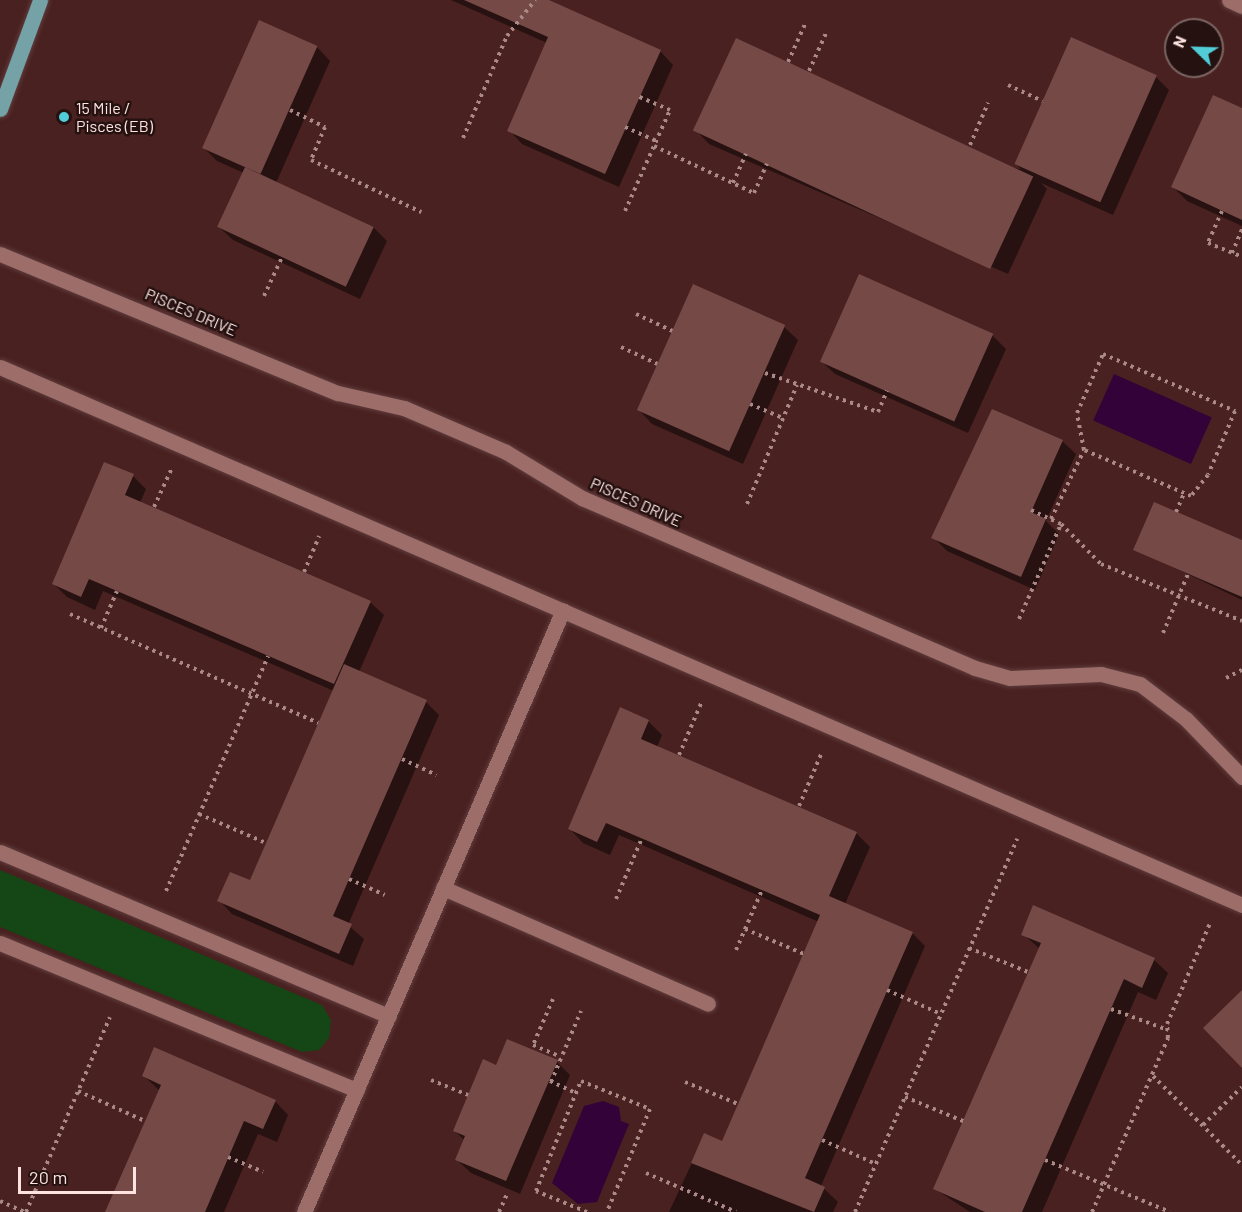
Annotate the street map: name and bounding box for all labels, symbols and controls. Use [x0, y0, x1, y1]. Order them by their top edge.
north arrow [1164, 18, 1224, 78]
text: N [1168, 33, 1190, 50]
place label: 15 Mile / Pisces (EB) [76, 98, 153, 136]
marker: 15 Mile / Pisces (EB) [57, 110, 71, 124]
street label: PISCES DRIVE [142, 284, 240, 340]
street label: PISCES DRIVE [588, 473, 684, 531]
scale bar [21, 1155, 140, 1193]
text: 20 m [29, 1166, 67, 1188]

